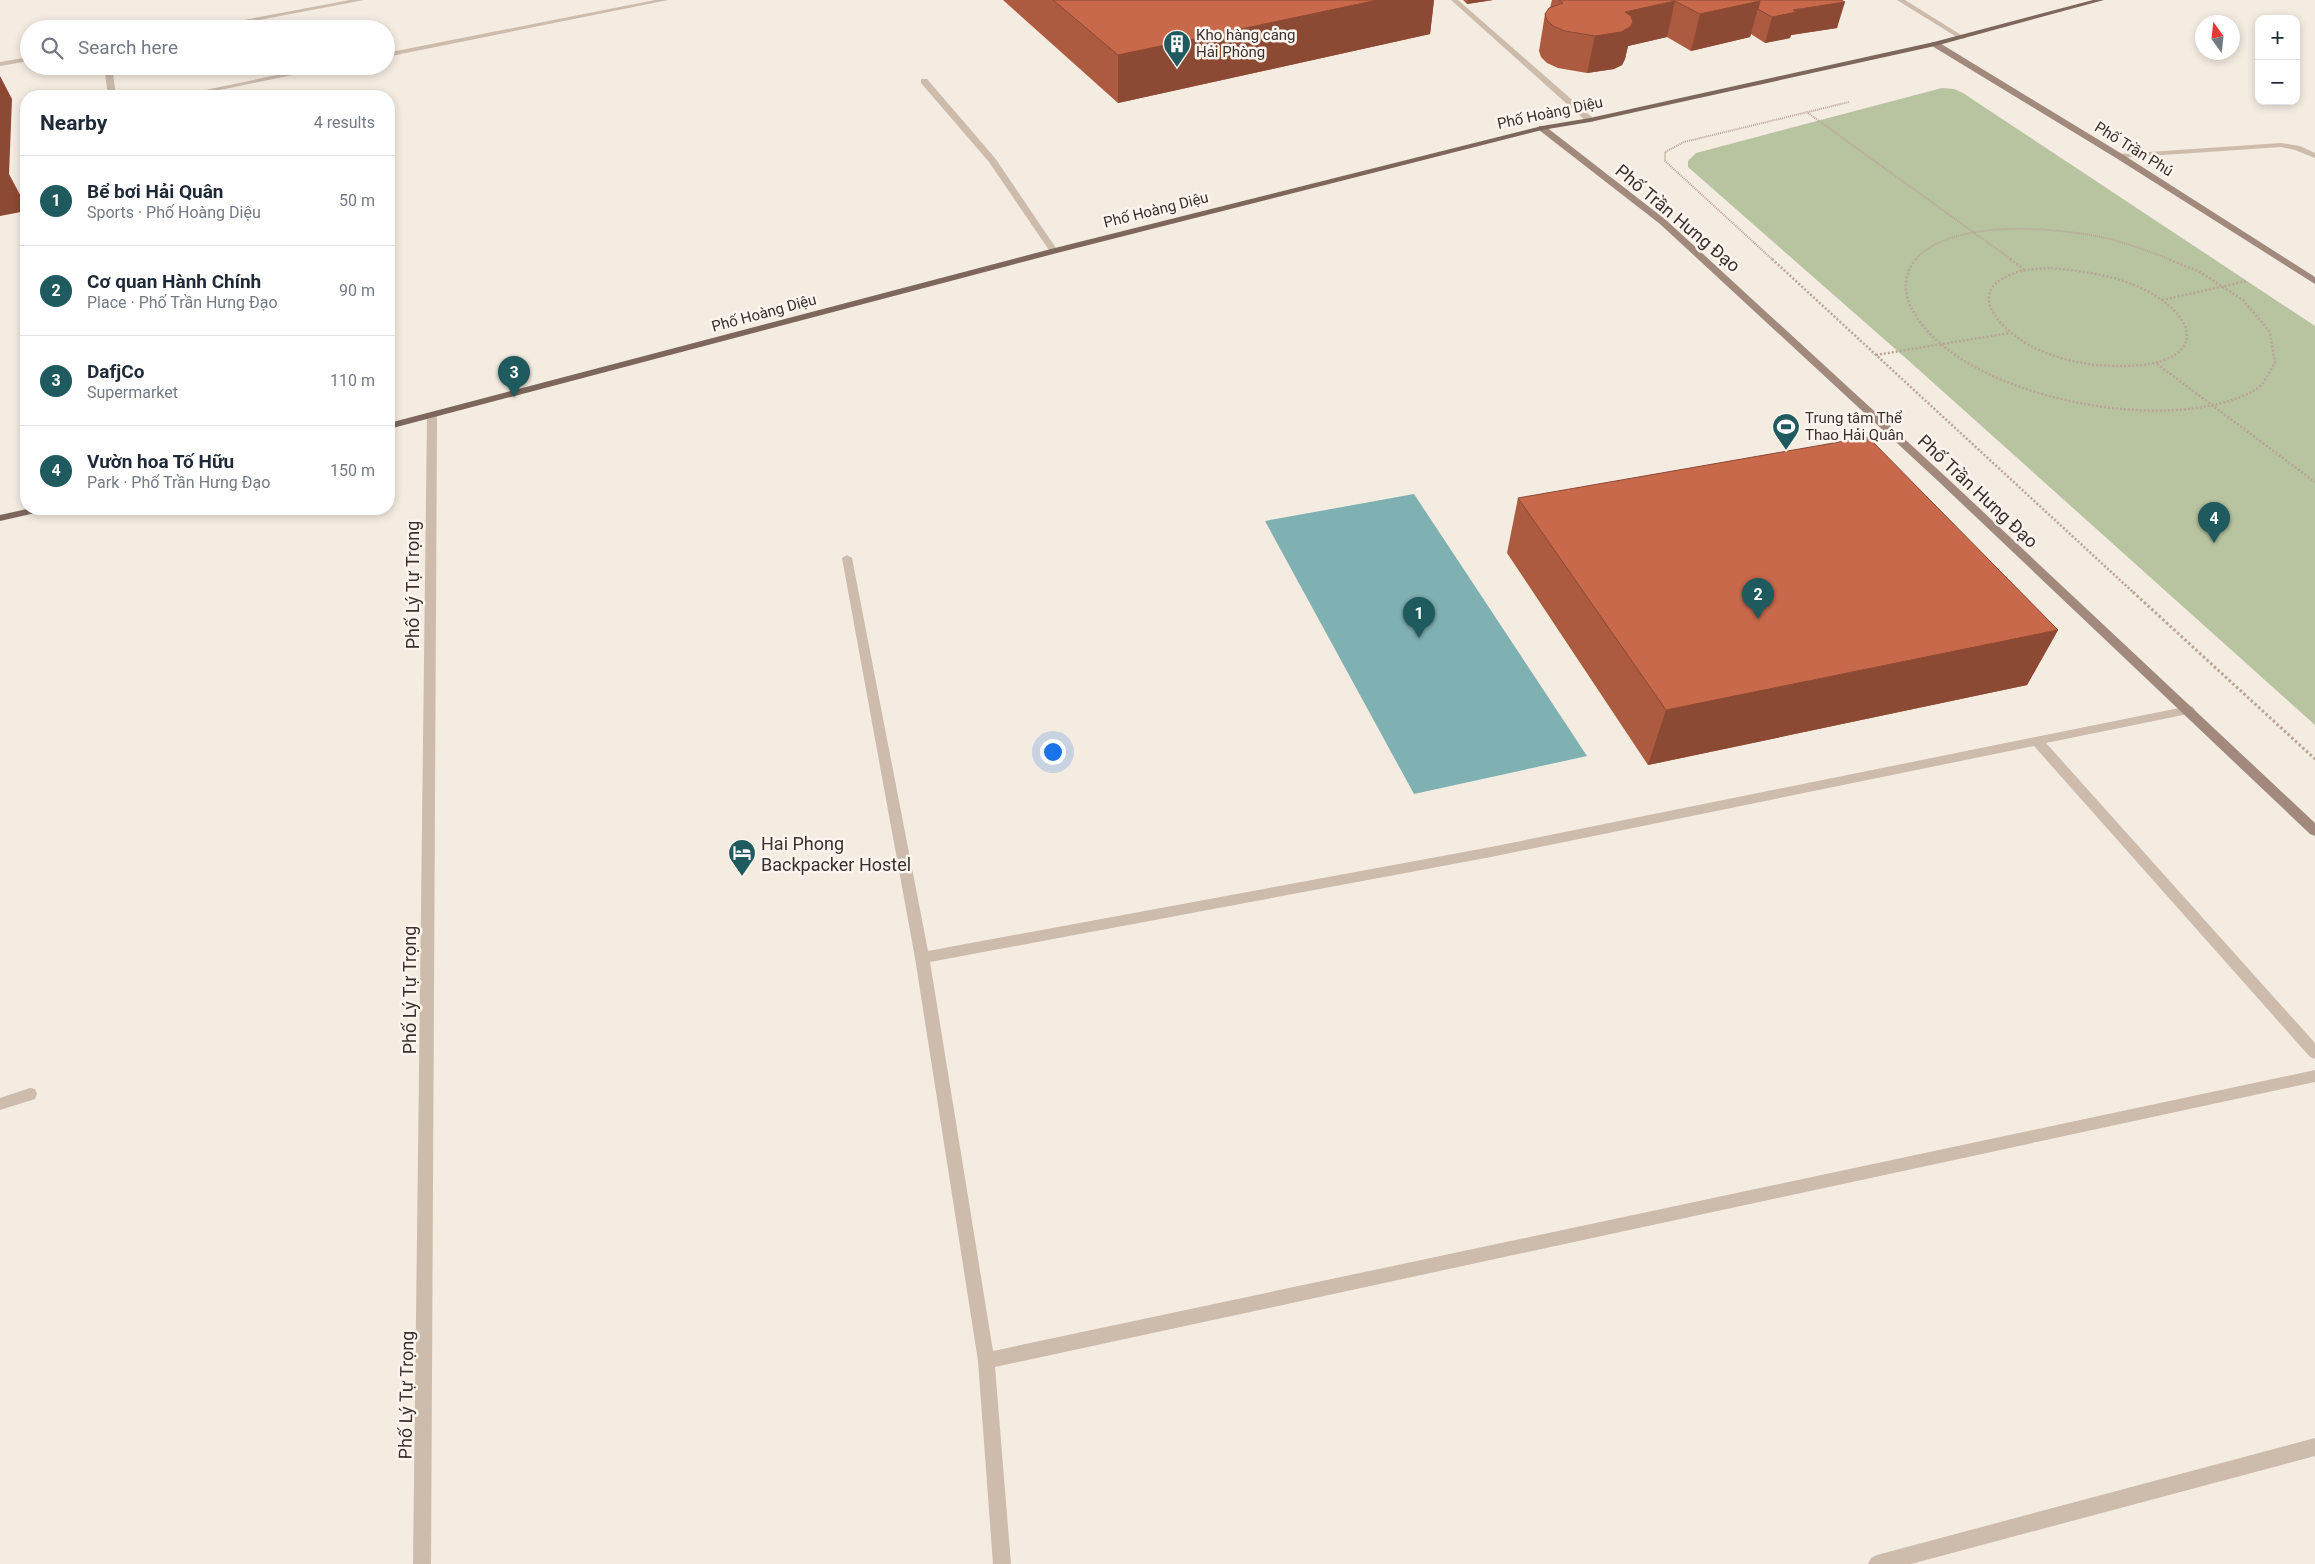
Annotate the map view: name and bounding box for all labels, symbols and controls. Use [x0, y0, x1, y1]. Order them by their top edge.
north arrow [2195, 15, 2240, 60]
map controls [2255, 15, 2300, 105]
button: + [2255, 15, 2300, 60]
search box [20, 20, 395, 75]
place label: Kho hàng cảng Hải Phòng [1196, 26, 1296, 61]
building icon: Kho hàng cảng Hải Phòng [1162, 29, 1192, 68]
icon: search [38, 34, 66, 62]
text: Search here [78, 36, 178, 59]
button: − [2255, 60, 2300, 105]
street label: Phố Hoàng Diệu [1496, 93, 1604, 133]
text: Nearby [40, 111, 107, 135]
text: 4 results [314, 113, 375, 132]
street label: Phố Trần Phú [2091, 118, 2177, 180]
street label: Phố Trần Hưng Đạo [1611, 160, 1745, 276]
text: Bể bơi Hải Quân [87, 180, 223, 203]
street label: Phố Hoàng Diệu [1102, 188, 1210, 232]
text: 1 [51, 191, 61, 210]
text: 50 m [339, 191, 375, 210]
text: Sports · Phố Hoàng Diệu [87, 203, 261, 222]
text: Cơ quan Hành Chính [87, 270, 261, 293]
text: 2 [51, 281, 61, 300]
text: 90 m [339, 281, 375, 300]
street label: Phố Hoàng Diệu [710, 290, 818, 336]
text: Place · Phố Trần Hưng Đạo [87, 293, 278, 312]
pin: 3 [498, 356, 530, 397]
text: DafjCo [87, 360, 144, 383]
text: 3 [51, 371, 61, 390]
text: 110 m [330, 371, 375, 390]
text: Supermarket [87, 383, 178, 402]
place label: Trung tâm Thể Thao Hải Quân [1805, 409, 1904, 444]
sports icon: Trung tâm Thể Thao Hải Quân [1771, 412, 1801, 451]
street label: Phố Trần Hưng Đạo [1914, 430, 2042, 552]
text: Vườn hoa Tố Hữu [87, 450, 234, 473]
text: 4 [51, 461, 61, 480]
text: 150 m [330, 461, 375, 480]
text: Park · Phố Trần Hưng Đạo [87, 473, 270, 492]
pin: 4 [2198, 502, 2230, 543]
street label: Phố Lý Tự Trọng [402, 521, 423, 649]
pin: 2 [1742, 578, 1774, 619]
pin: 1 [1403, 597, 1435, 638]
your location [1040, 739, 1066, 765]
place label: Hai Phong Backpacker Hostel [761, 833, 911, 875]
hotel icon: Hai Phong Backpacker Hostel [727, 838, 757, 877]
street label: Phố Lý Tự Trọng [399, 926, 420, 1054]
street label: Phố Lý Tự Trọng [394, 1331, 418, 1459]

